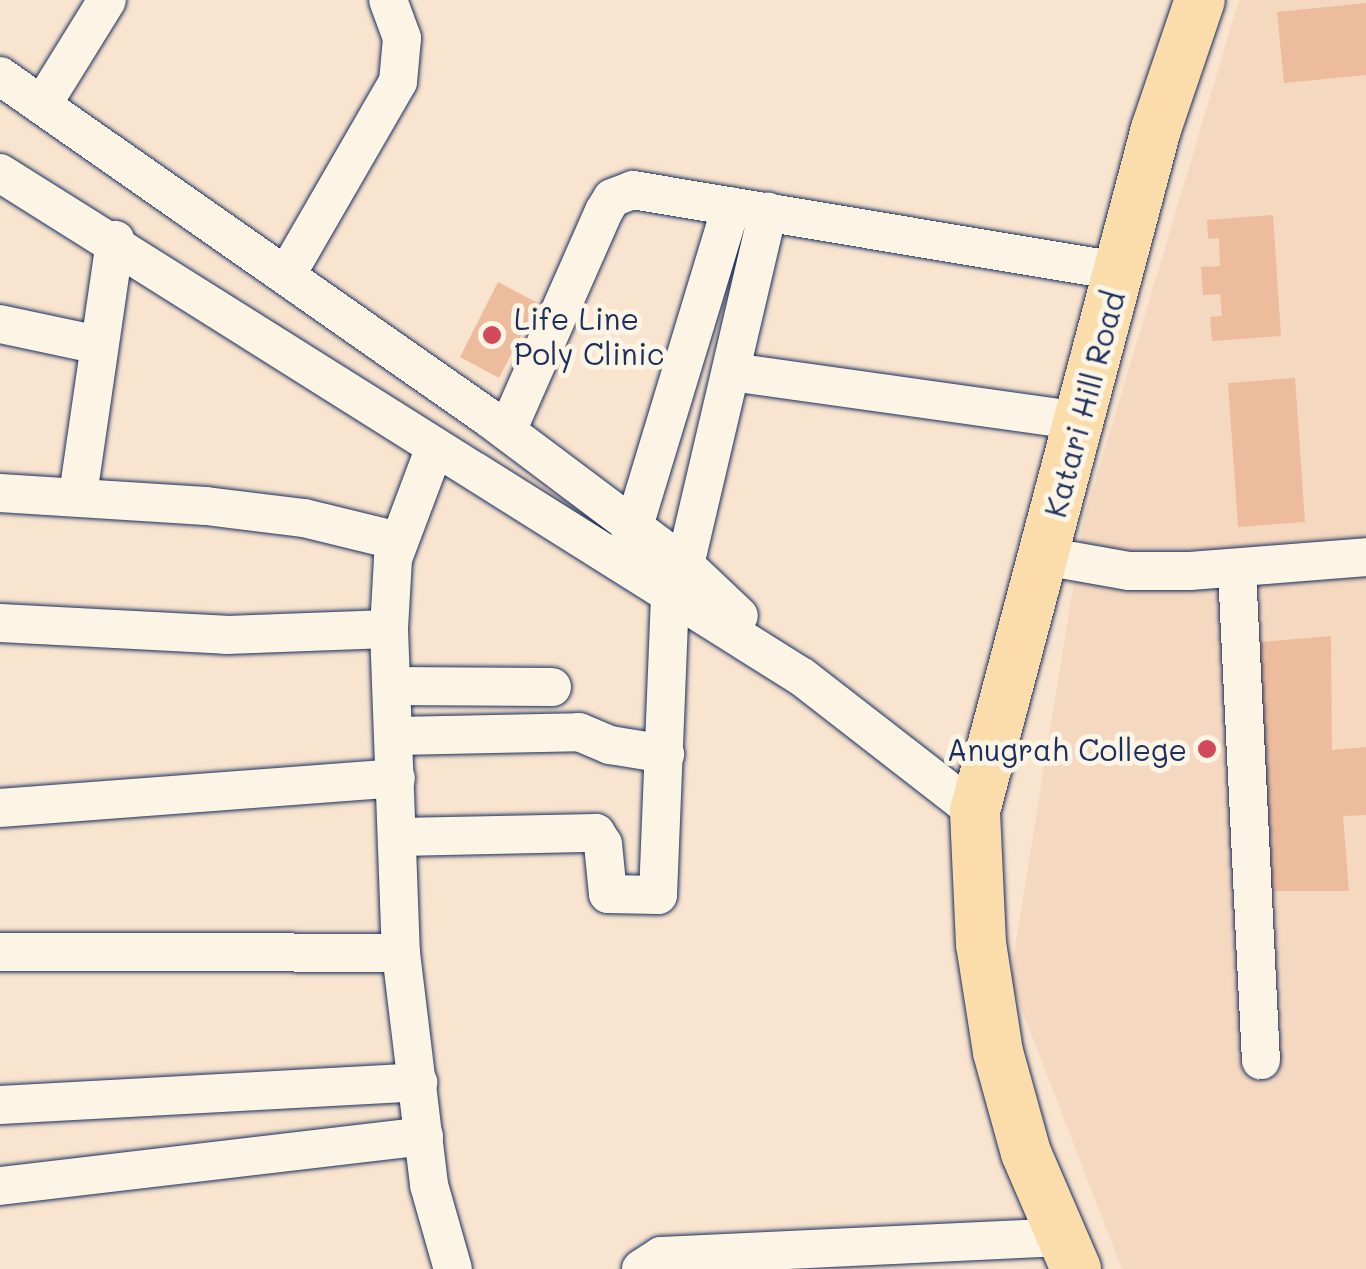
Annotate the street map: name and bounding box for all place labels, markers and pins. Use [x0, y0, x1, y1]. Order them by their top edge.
place label: Life Line Poly Clinic [514, 300, 664, 370]
marker: Life Line Poly Clinic [479, 322, 505, 348]
place label: Anugrah College [947, 731, 1187, 767]
marker: Anugrah College [1196, 738, 1218, 760]

